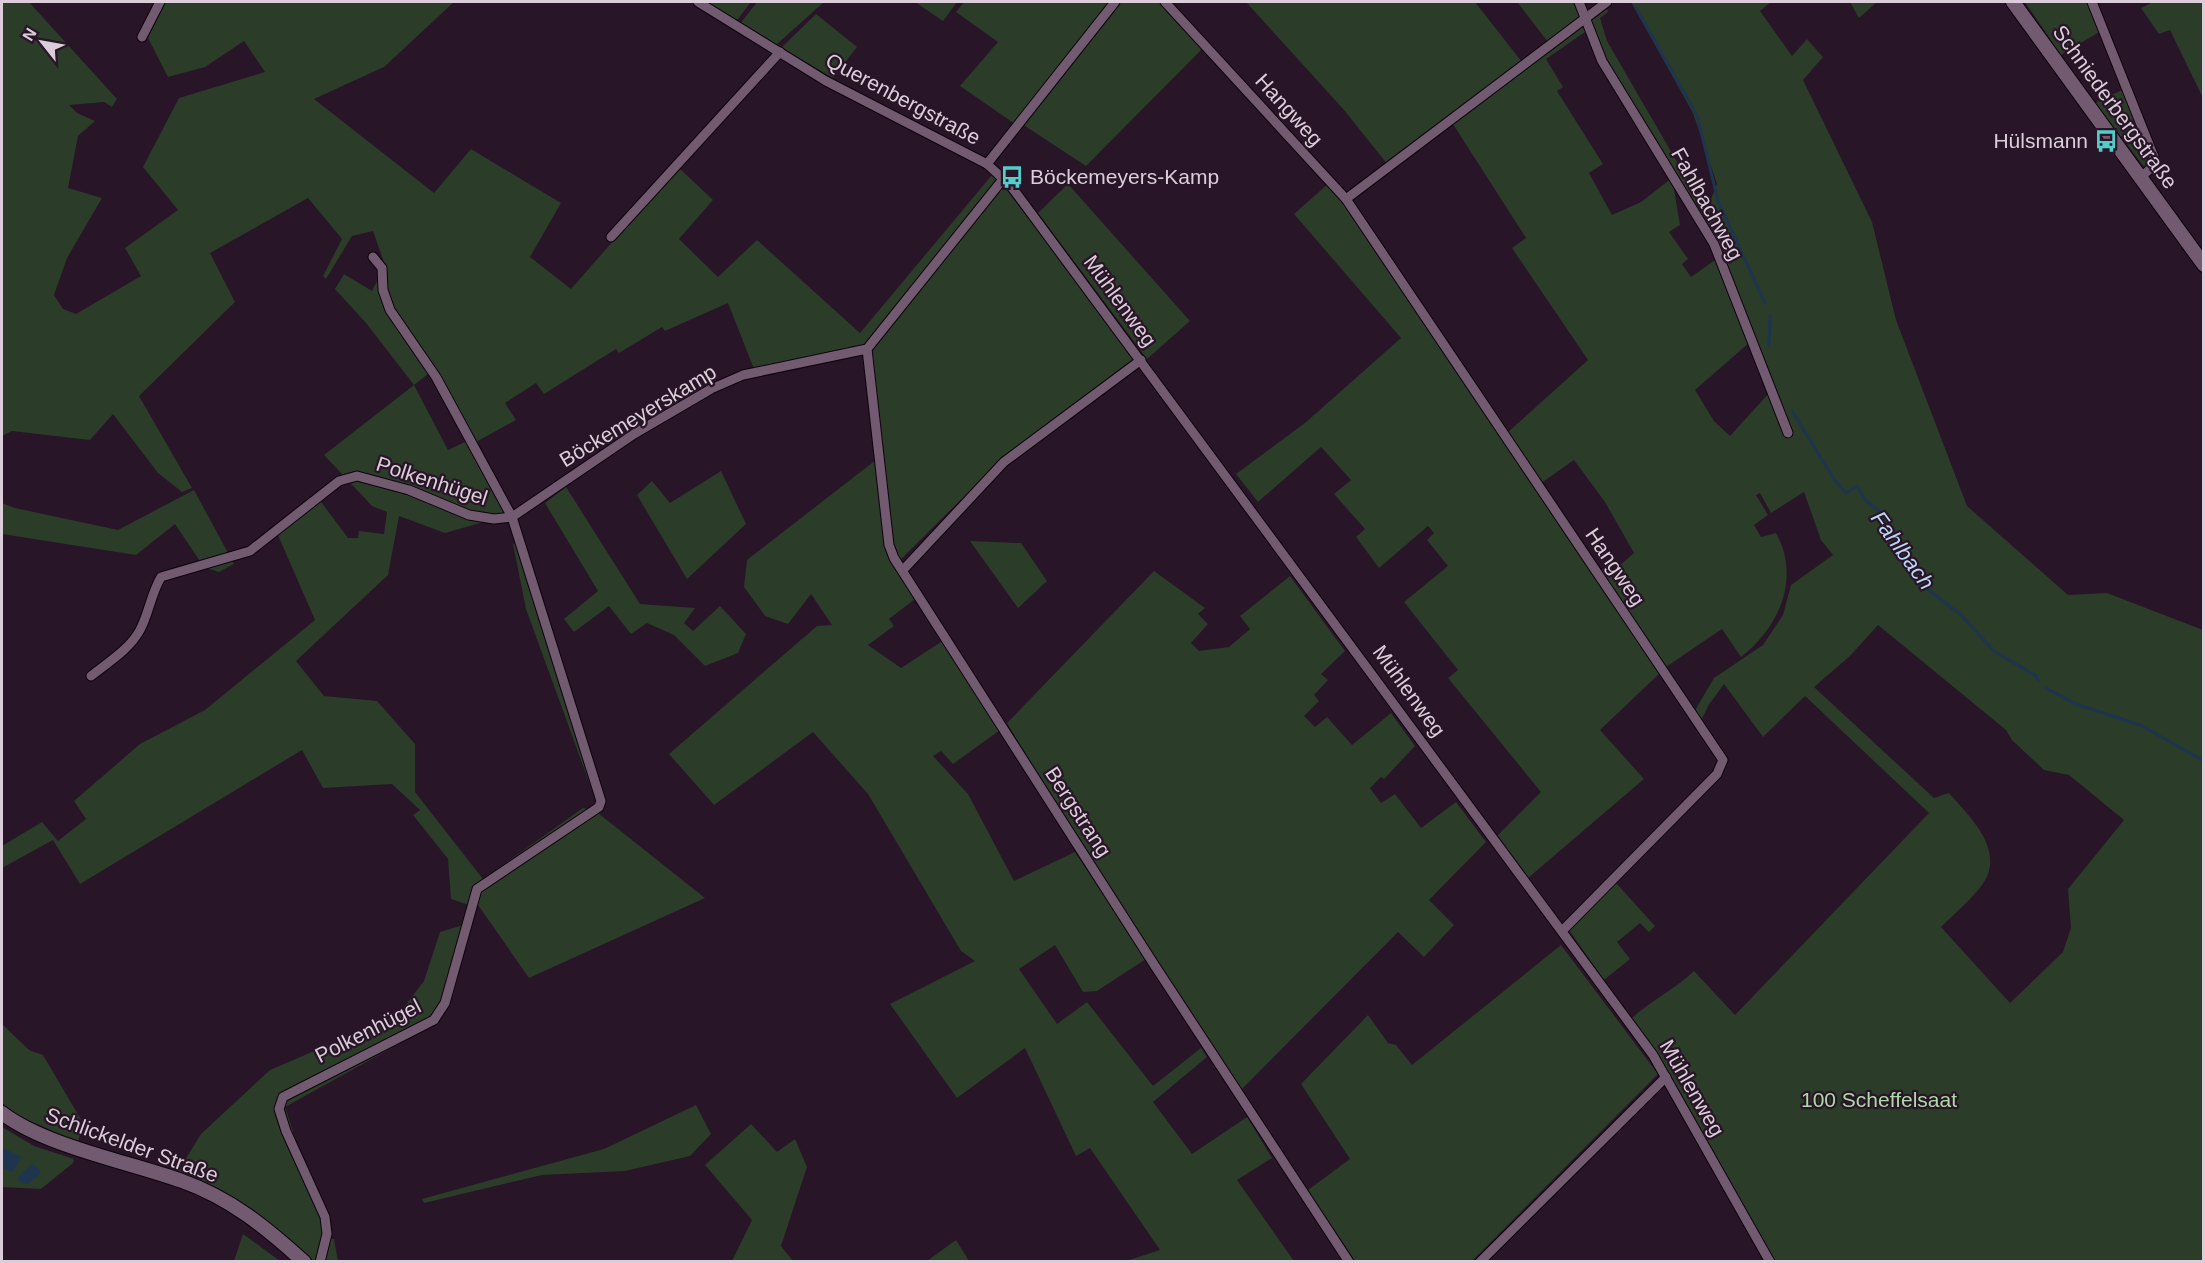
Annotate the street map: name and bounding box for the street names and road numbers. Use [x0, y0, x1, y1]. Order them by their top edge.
street label: Schniederbergstraße [2048, 21, 2182, 193]
street label: Querenbergstraße [822, 48, 984, 149]
street label: Hangweg [1251, 69, 1328, 150]
street label: Fahlbachweg [1667, 144, 1748, 264]
street label: Mühlenweg [1080, 250, 1161, 351]
street label: Böckemeyerskamp [555, 360, 720, 471]
street label: Polkenhügel [374, 452, 491, 509]
street label: Hangweg [1581, 524, 1650, 610]
street label: Mühlenweg [1369, 640, 1450, 741]
street label: Bergstrang [1041, 762, 1116, 861]
street label: Polkenhügel [311, 994, 424, 1067]
street label: Mühlenweg [1656, 1035, 1729, 1140]
street label: Schlickelder Straße [43, 1103, 222, 1186]

